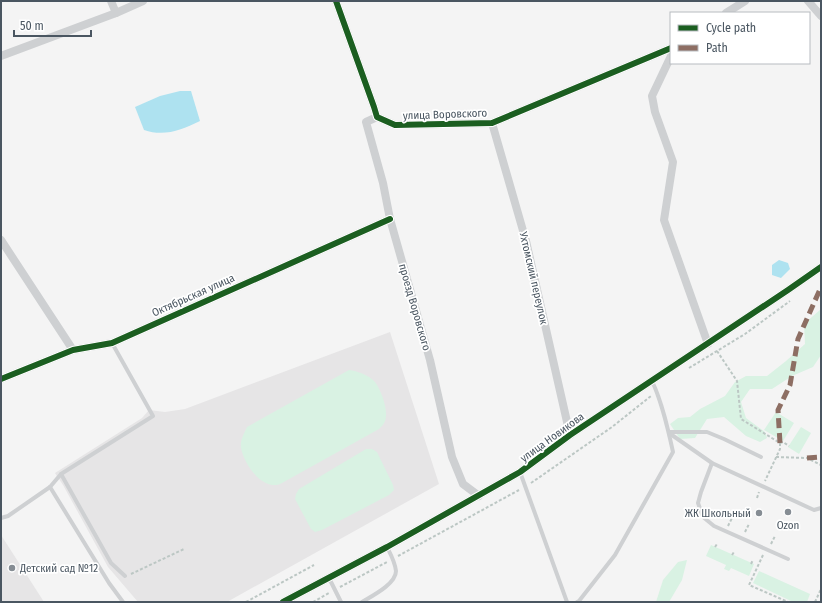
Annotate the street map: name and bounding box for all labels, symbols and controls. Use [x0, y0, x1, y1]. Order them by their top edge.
scale bar [14, 12, 91, 38]
legend [670, 12, 810, 64]
text: 50 m [20, 19, 44, 33]
text: Cycle path [706, 21, 756, 35]
text: Path [706, 41, 728, 55]
street label: улица Воровского [403, 107, 488, 122]
street label: Ухтомский переулок [516, 230, 551, 327]
street label: проезд Воровского [396, 262, 433, 352]
street label: Октябрьская улица [150, 271, 237, 320]
street label: улица Новикова [518, 410, 587, 465]
place label: ЖК Школьный [685, 507, 751, 520]
marker: Ozon [783, 507, 793, 517]
marker: ЖК Школьный [754, 508, 764, 518]
place label: Ozon [777, 519, 799, 532]
place label: Детский сад №12 [19, 562, 98, 575]
marker: Детский сад №12 [7, 563, 17, 573]

